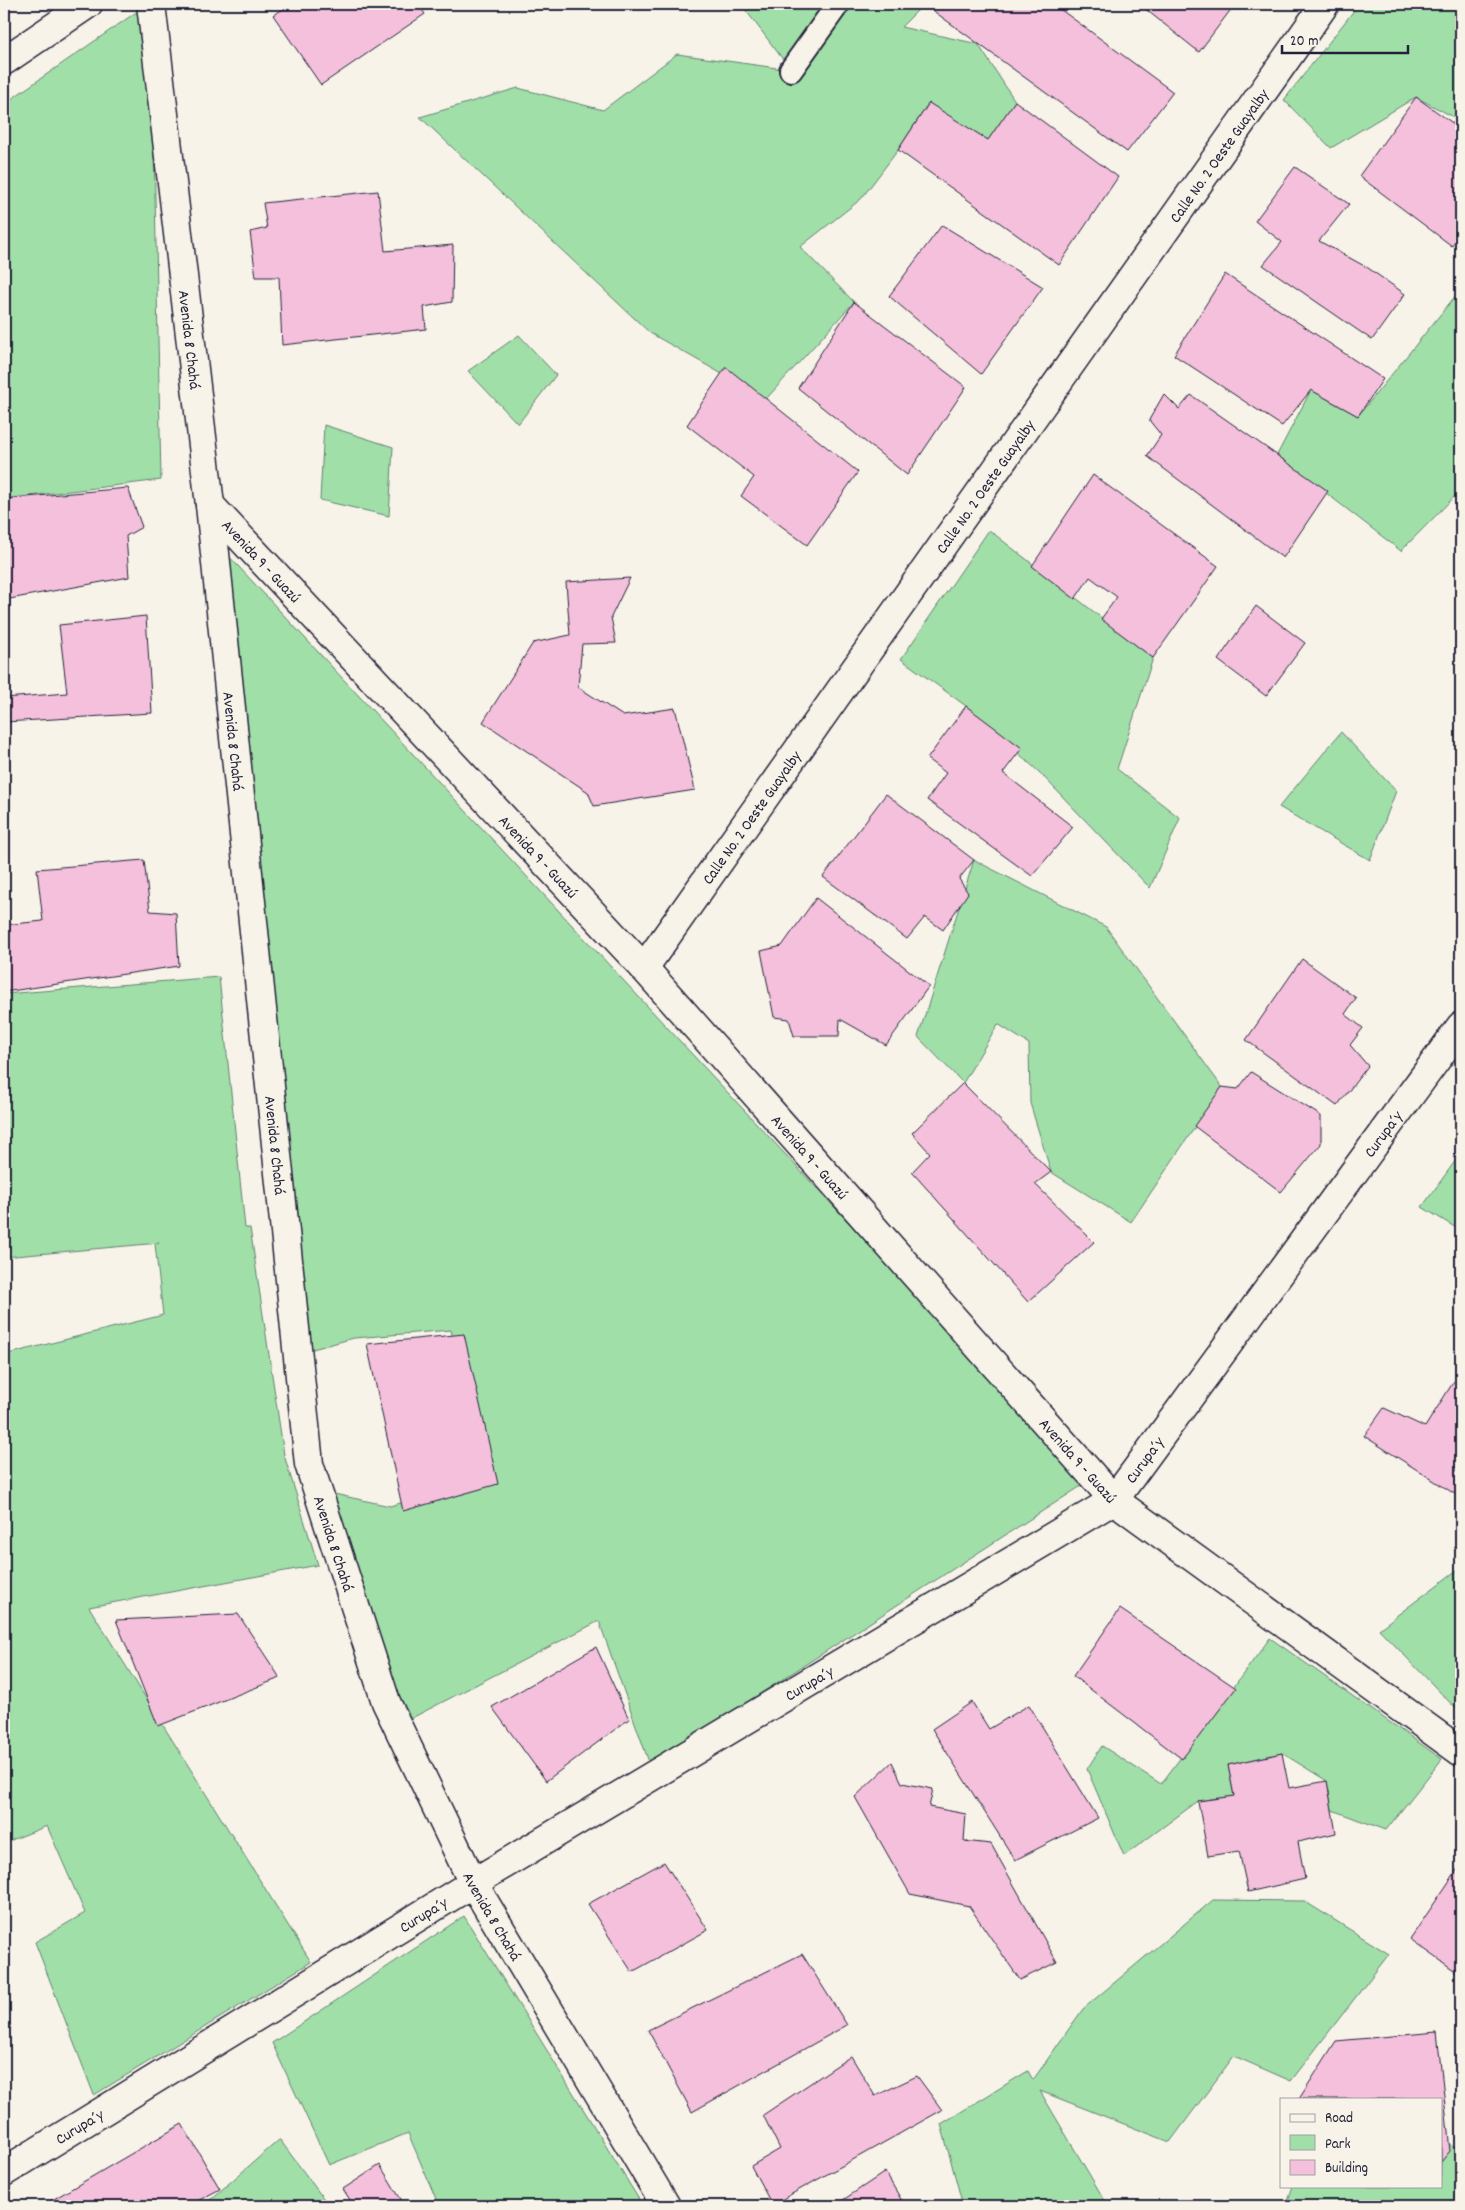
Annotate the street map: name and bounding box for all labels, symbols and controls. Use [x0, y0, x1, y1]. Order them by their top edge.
scale bar [1282, 22, 1409, 54]
text: 20 m [1290, 31, 1318, 53]
street label: Calle No. 2 Oeste Guayalby [1165, 85, 1276, 228]
street label: Avenida 8 Chahá [171, 289, 205, 391]
street label: Calle No. 2 Oeste Guayalby [931, 416, 1042, 559]
street label: Avenida 9 - Guazú [215, 515, 305, 609]
street label: Avenida 8 Chahá [215, 691, 248, 792]
street label: Calle No. 2 Oeste Guayalby [697, 746, 808, 890]
street label: Avenida 9 - Guazú [492, 811, 582, 905]
street label: Avenida 8 Chahá [257, 1095, 290, 1196]
street label: Curupa´y [1359, 1106, 1410, 1163]
street label: Avenida 9 - Guazú [764, 1110, 853, 1206]
street label: Avenida 9 - Guazú [1033, 1414, 1121, 1509]
street label: Curupa´y [1121, 1432, 1171, 1489]
street label: Avenida 8 Chahá [306, 1493, 359, 1595]
street label: Curupa´y [781, 1661, 839, 1708]
street label: Avenida 8 Chahá [455, 1869, 526, 1966]
street label: Curupa´y [396, 1892, 453, 1940]
legend [1280, 2098, 1442, 2188]
street label: Curupa´y [52, 2104, 109, 2152]
text: Road [1325, 2108, 1353, 2130]
text: Park [1325, 2134, 1351, 2156]
text: Building [1325, 2158, 1368, 2180]

